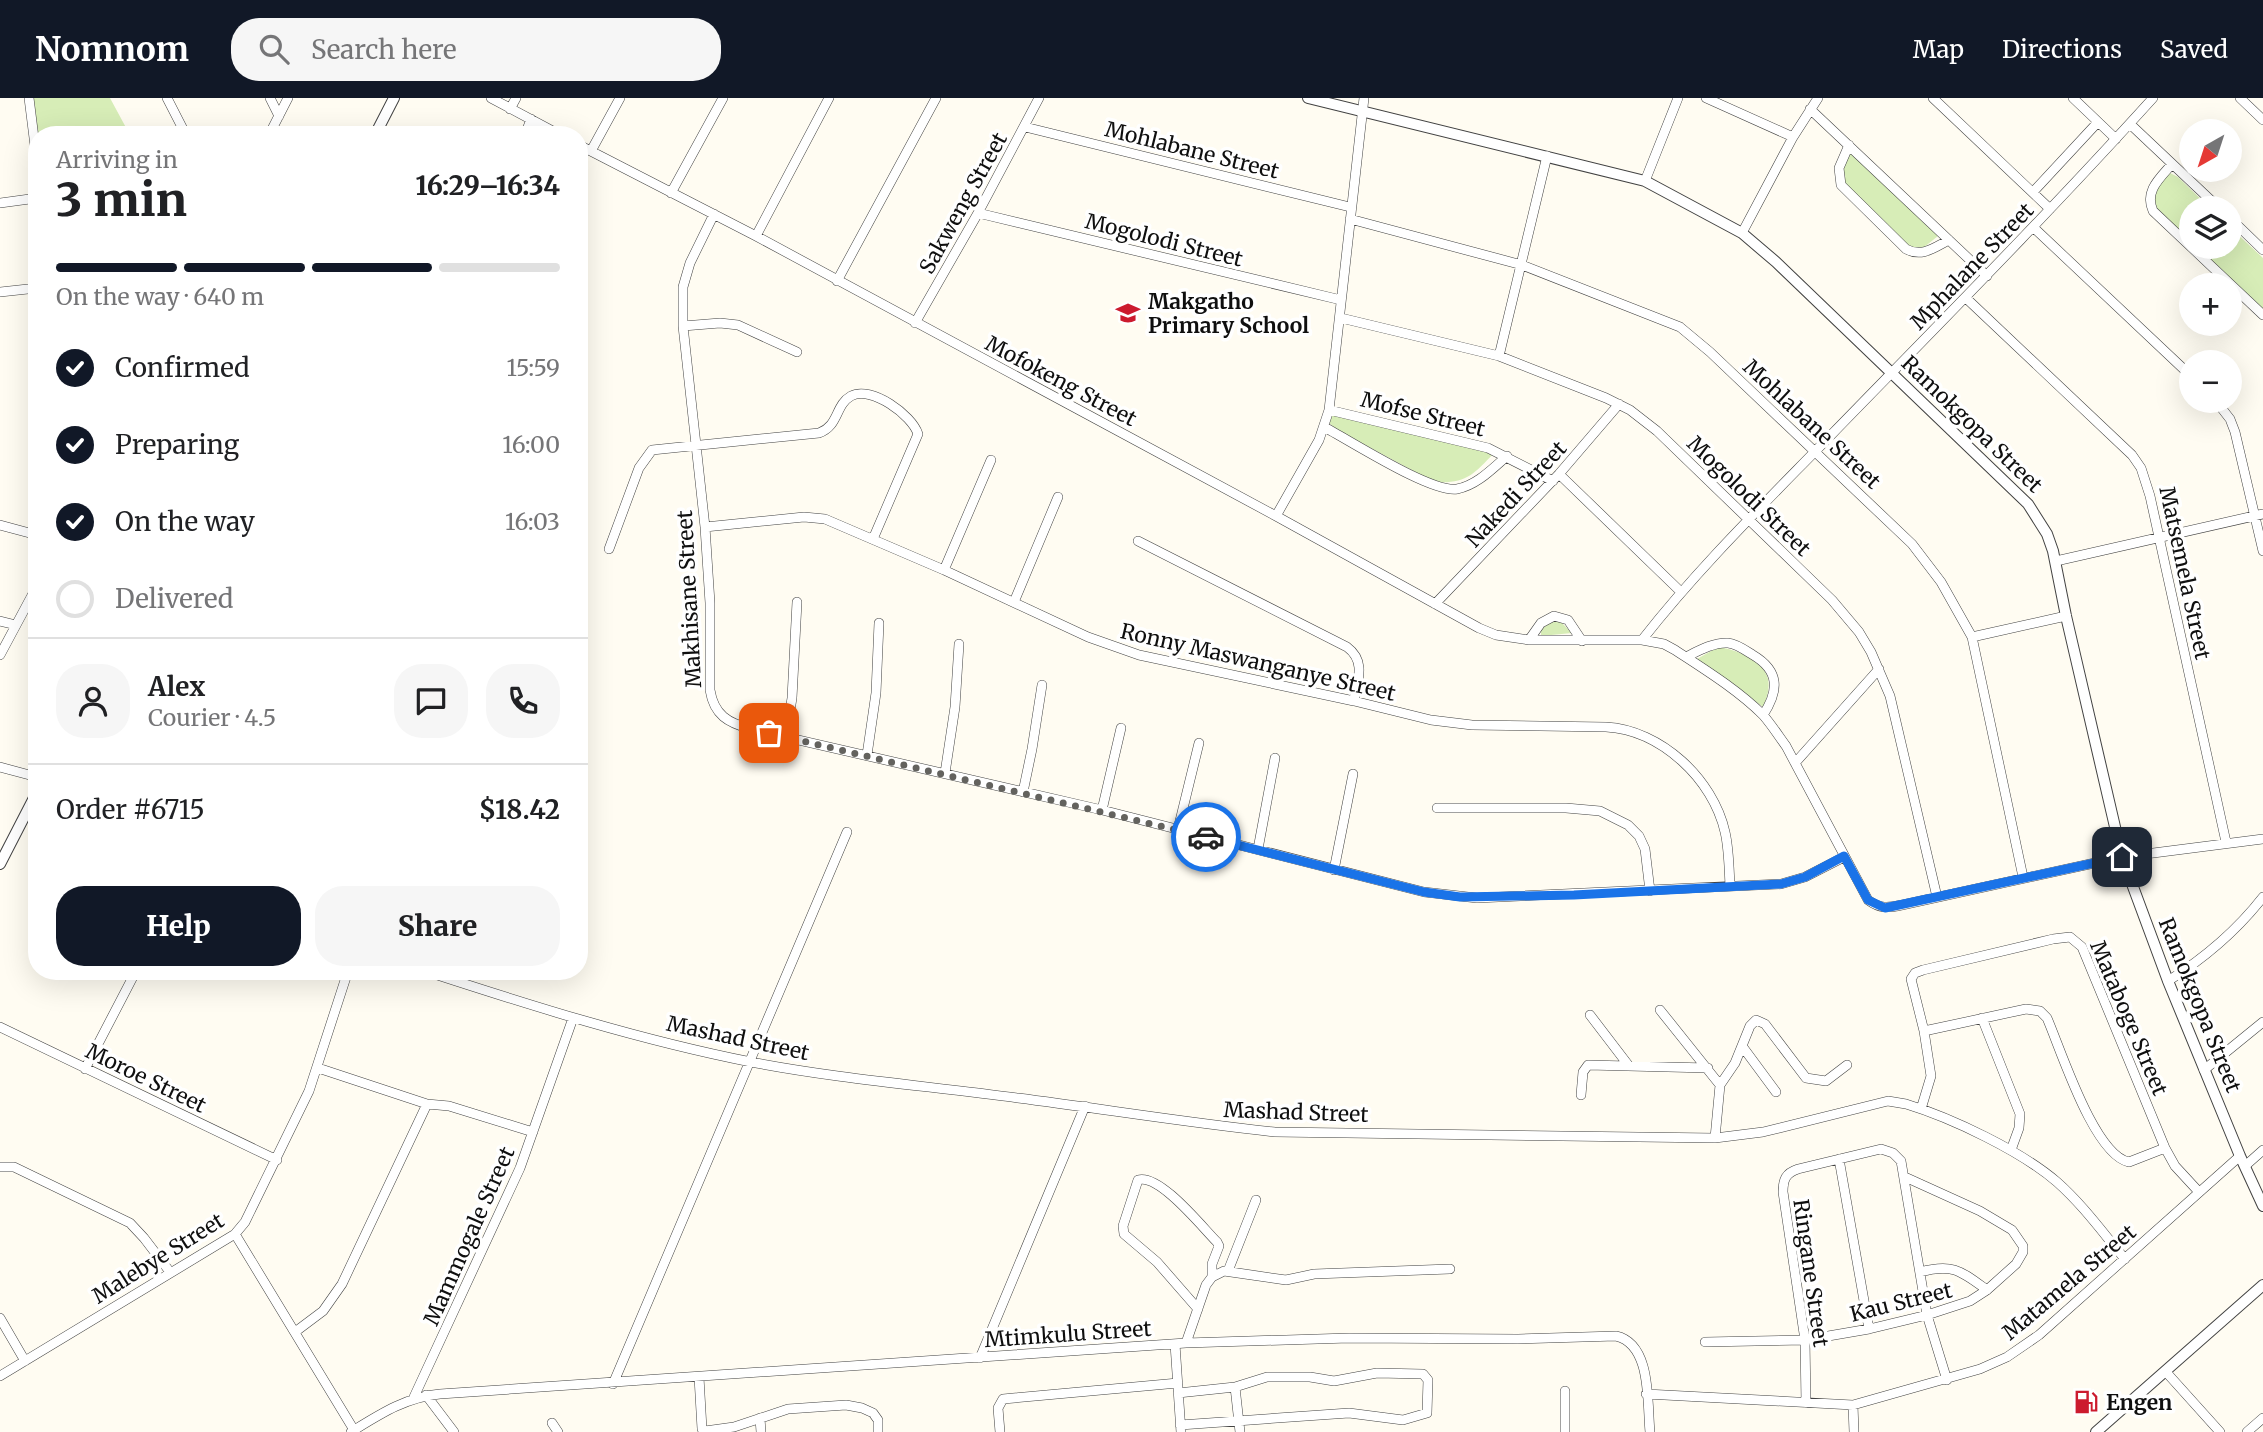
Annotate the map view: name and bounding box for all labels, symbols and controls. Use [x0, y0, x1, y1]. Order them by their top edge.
search box [231, 18, 721, 81]
text: Nomnom [35, 29, 189, 70]
icon: search [255, 30, 293, 68]
text: Search here [311, 33, 457, 66]
text: Map [1913, 34, 1964, 65]
text: Directions [2002, 34, 2122, 65]
text: Saved [2160, 34, 2228, 65]
street label: Mohlabane Street [1102, 115, 1282, 185]
north arrow [2179, 119, 2242, 182]
map controls [2179, 119, 2242, 413]
street label: Sakweng Street [913, 128, 1013, 278]
text: Arriving in [56, 145, 178, 174]
text: 16:29–16:34 [416, 169, 560, 202]
text: 3 min [56, 171, 187, 229]
button: layers [2179, 196, 2242, 259]
street label: Mphalane Street [1905, 197, 2039, 335]
street label: Mogolodi Street [1082, 207, 1246, 273]
button: + [2179, 273, 2242, 336]
text: On the way · 640 m [56, 282, 264, 311]
place label: Makgatho Primary School [1148, 288, 1309, 339]
school or university icon: Makgatho Primary School [1114, 299, 1142, 327]
street label: Mofokeng Street [981, 330, 1141, 432]
icon: check [56, 349, 94, 387]
street label: Ramokgopa Street [1896, 350, 2048, 498]
button: − [2179, 350, 2242, 413]
text: Confirmed [115, 351, 250, 384]
text: 15:59 [506, 353, 560, 382]
street label: Mohlabane Street [1738, 353, 1886, 495]
street label: Mofse Street [1358, 386, 1488, 442]
icon: check [56, 426, 94, 464]
text: Preparing [115, 428, 239, 461]
text: 16:00 [502, 430, 560, 459]
street label: Mogolodi Street [1682, 430, 1816, 562]
street label: Nakedi Street [1460, 435, 1572, 553]
street label: Matsemela Street [2153, 484, 2217, 662]
icon: check [56, 503, 94, 541]
text: On the way [115, 505, 255, 538]
text: 16:03 [505, 507, 560, 536]
street label: Makhisane Street [671, 510, 707, 688]
text: Delivered [115, 582, 234, 615]
street label: Ronny Maswanganye Street [1118, 617, 1398, 707]
button: person [56, 664, 130, 738]
button: chat [394, 664, 468, 738]
button: phone [486, 664, 560, 738]
text: Alex [148, 670, 205, 703]
text: Courier · 4.5 [148, 703, 276, 732]
pin [739, 703, 799, 763]
icon: bag [750, 714, 788, 752]
text: Order #6715 [56, 793, 205, 826]
text: $18.42 [479, 793, 560, 826]
courier [1171, 802, 1241, 872]
icon: car [1187, 818, 1225, 856]
pin [2092, 827, 2152, 887]
icon: home [2103, 838, 2141, 876]
button: Help [56, 886, 301, 966]
button: Share [315, 886, 560, 966]
street label: Ramokgopa Street [2153, 914, 2247, 1096]
street label: Mataboge Street [2084, 937, 2174, 1099]
street label: Mashad Street [664, 1010, 812, 1066]
street label: Moroe Street [81, 1037, 211, 1119]
street label: Mashad Street [1223, 1096, 1369, 1128]
street label: Mammogale Street [417, 1143, 521, 1329]
street label: Ringane Street [1787, 1197, 1835, 1349]
street label: Malebye Street [87, 1207, 229, 1309]
street label: Matamela Street [1997, 1218, 2141, 1346]
street label: Kau Street [1847, 1276, 1955, 1328]
street label: Mtimkulu Street [984, 1315, 1152, 1353]
fuel station icon: Engen [2072, 1388, 2100, 1416]
place label: Engen [2106, 1389, 2172, 1416]

